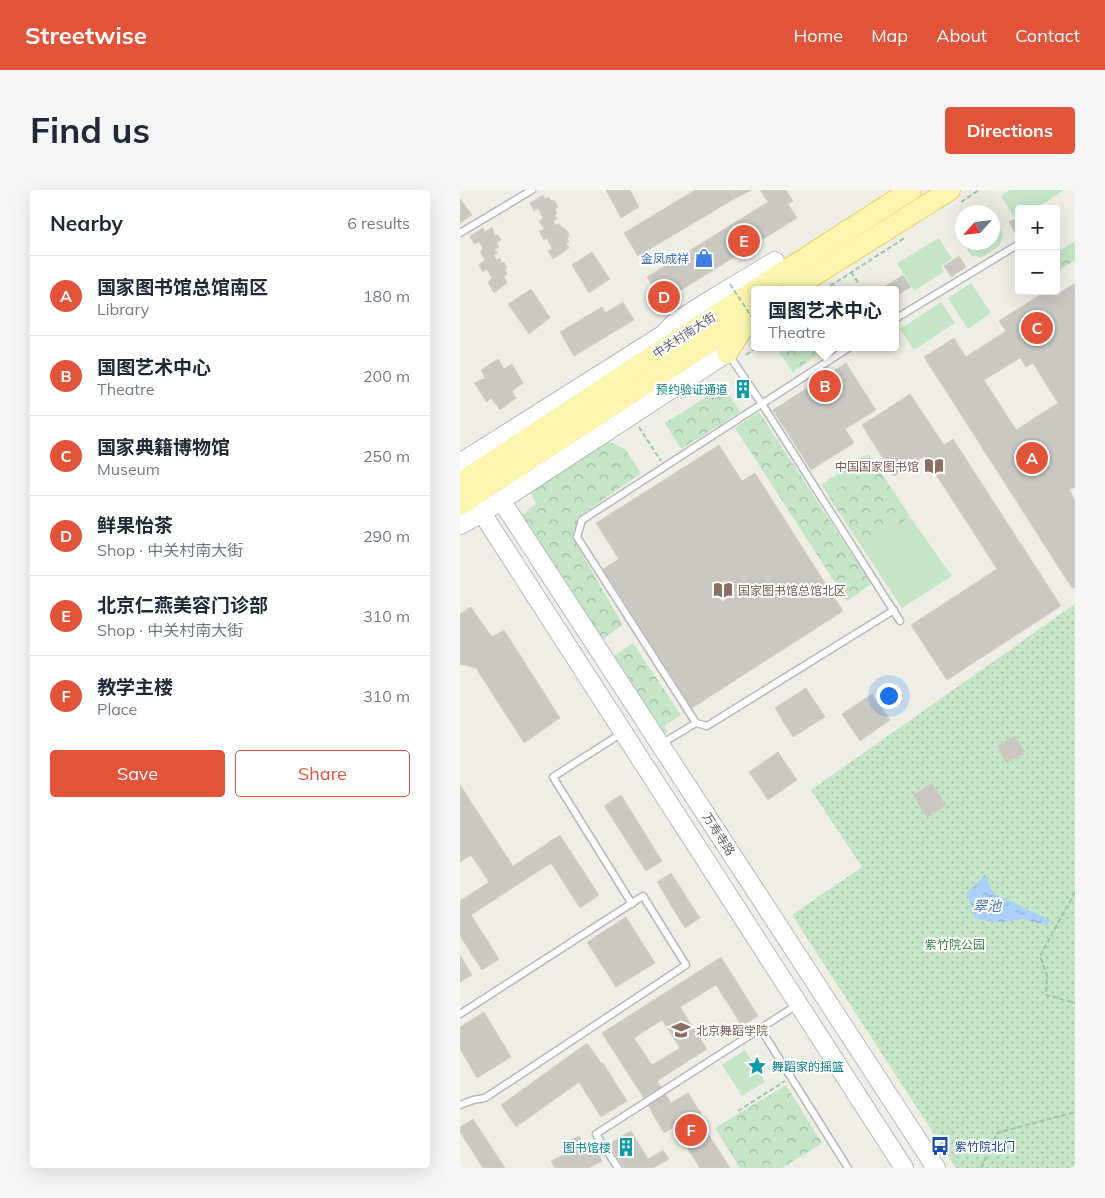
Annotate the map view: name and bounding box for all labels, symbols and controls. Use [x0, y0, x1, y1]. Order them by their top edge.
text: Streetwise [25, 20, 147, 50]
text: Home [793, 24, 843, 47]
text: Map [871, 24, 908, 47]
text: About [936, 24, 987, 47]
text: Contact [1015, 24, 1080, 47]
button: Directions [945, 107, 1075, 154]
text: Find us [30, 108, 150, 152]
north arrow [955, 205, 1000, 250]
map controls [1015, 205, 1060, 295]
button: + [1015, 205, 1060, 250]
text: Nearby [50, 210, 123, 236]
text: 6 results [347, 213, 410, 233]
pin: E [728, 222, 760, 260]
shop icon: 金凤成祥 [693, 247, 715, 269]
button: − [1015, 250, 1060, 295]
place label: 金凤成祥 [641, 251, 689, 266]
text: 国家图书馆总馆南区 [97, 275, 268, 299]
pin: D [648, 278, 680, 316]
text: A [60, 286, 72, 306]
text: 180 m [363, 286, 410, 306]
popup [751, 286, 899, 351]
text: 国图艺术中心 [768, 298, 882, 322]
text: Library [97, 299, 149, 319]
street label: 中关村南大街 [650, 309, 718, 361]
pin: C [1021, 309, 1053, 347]
text: Theatre [768, 322, 825, 342]
text: 国图艺术中心 [97, 355, 211, 379]
text: B [60, 366, 72, 386]
text: 200 m [363, 366, 410, 386]
pin: B [809, 367, 841, 405]
building icon: 预约验证通道 [732, 378, 754, 400]
text: Theatre [97, 379, 154, 399]
place label: 预约验证通道 [656, 382, 728, 397]
text: 国家典籍博物馆 [97, 435, 230, 459]
pin: A [1016, 439, 1048, 477]
text: C [61, 446, 71, 466]
text: 250 m [363, 446, 410, 466]
library icon: 中国国家图书馆 [923, 455, 945, 477]
text: Museum [97, 459, 160, 479]
place label: 中国国家图书馆 [835, 459, 919, 474]
text: 鲜果怡茶 [97, 513, 173, 537]
text: D [60, 526, 72, 546]
text: 290 m [363, 526, 410, 546]
text: Shop · 中关村南大街 [97, 540, 243, 560]
library icon: 国家图书馆总馆北区 [712, 579, 734, 601]
place label: 国家图书馆总馆北区 [738, 583, 846, 598]
text: 北京仁燕美容门诊部 [97, 593, 268, 617]
text: E [61, 606, 71, 626]
text: 310 m [363, 606, 410, 626]
text: Shop · 中关村南大街 [97, 620, 243, 640]
text: 教学主楼 [97, 675, 173, 699]
your location [876, 683, 902, 709]
text: F [61, 686, 71, 706]
text: 310 m [363, 686, 410, 706]
text: Place [97, 699, 137, 719]
button: Save [50, 750, 225, 797]
button: Share [235, 750, 410, 797]
street label: 万寿寺路 [700, 810, 738, 858]
water label: 翠池 [973, 897, 1003, 915]
park label: 紫竹院公园 [925, 937, 985, 952]
school or university icon: 北京舞蹈学院 [670, 1019, 692, 1041]
place label: 北京舞蹈学院 [696, 1023, 768, 1038]
place icon: 舞蹈家的摇篮 [746, 1055, 768, 1077]
place label: 舞蹈家的摇篮 [772, 1059, 844, 1074]
pin: F [675, 1111, 707, 1149]
bus stop icon: 紫竹院北门 [929, 1135, 951, 1157]
building icon: 图书馆楼 [615, 1136, 637, 1158]
place label: 紫竹院北门 [955, 1139, 1015, 1154]
place label: 图书馆楼 [563, 1140, 611, 1155]

